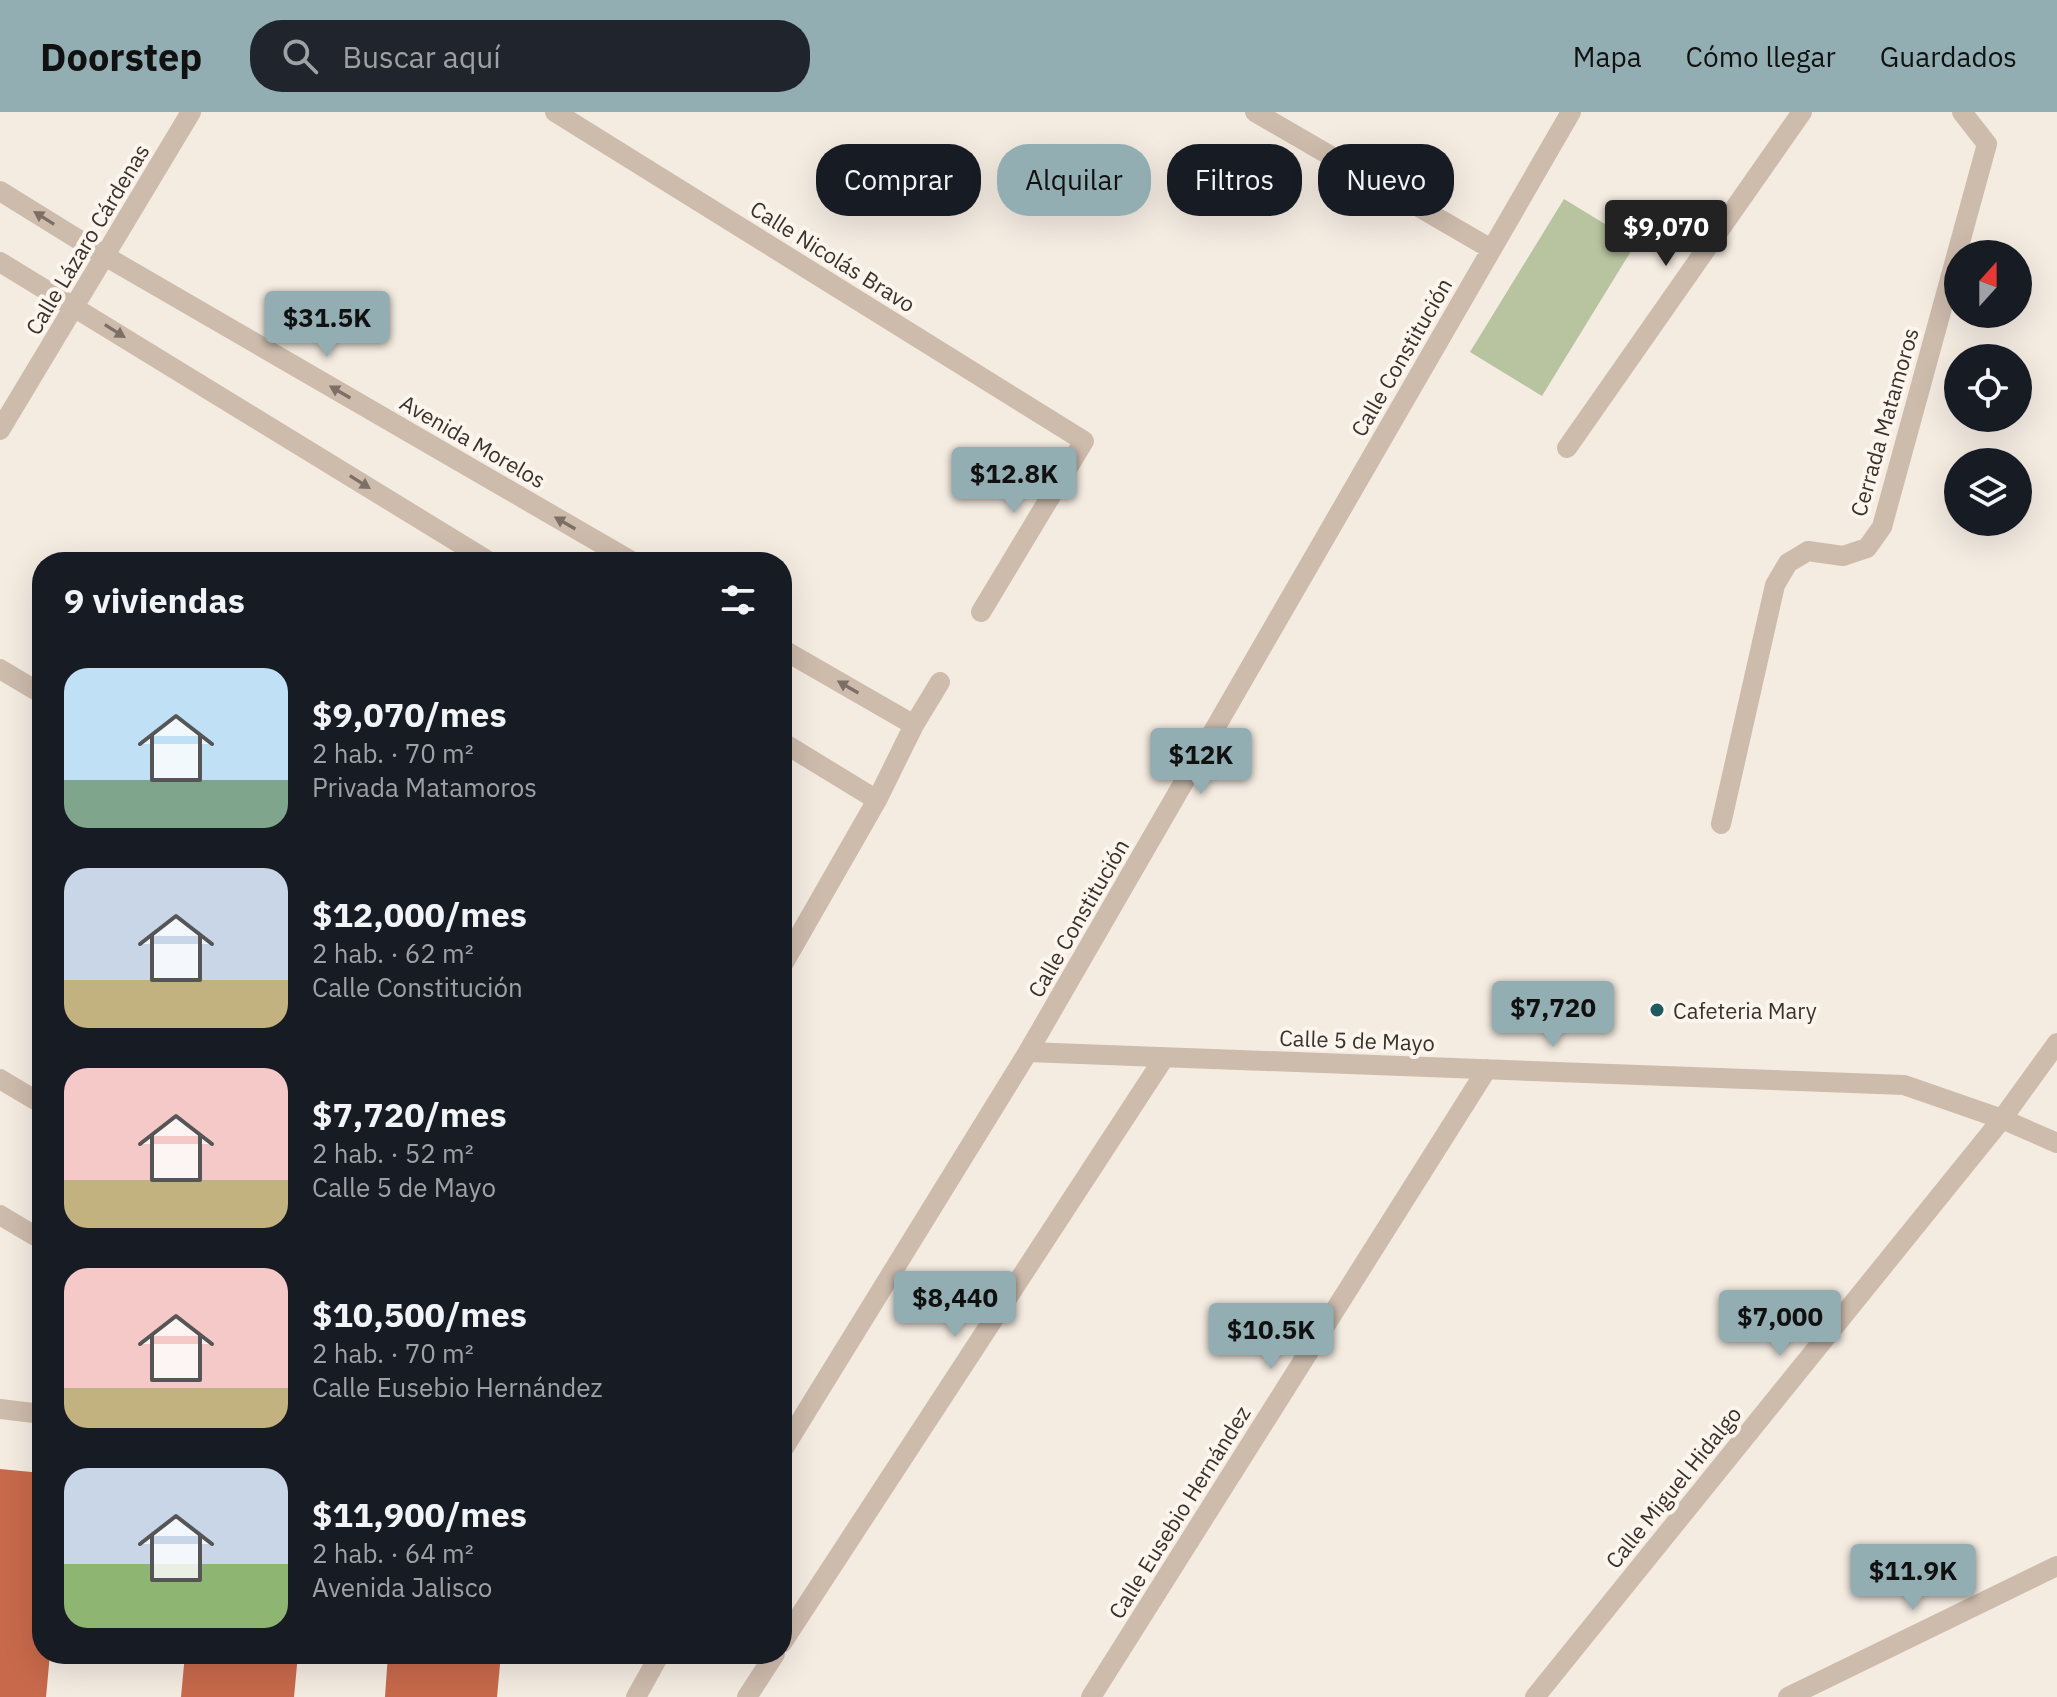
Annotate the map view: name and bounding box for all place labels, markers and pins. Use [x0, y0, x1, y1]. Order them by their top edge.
pin: $9,070 [1601, 200, 1731, 268]
pin: $31.5K [262, 291, 392, 359]
pin: $12.8K [949, 447, 1079, 515]
pin: $12K [1154, 728, 1248, 796]
pin: $7,720 [1488, 981, 1618, 1049]
place label: Cafeteria Mary [1673, 996, 1817, 1025]
marker: Cafeteria Mary [1648, 1001, 1666, 1019]
pin: $8,440 [890, 1271, 1020, 1339]
pin: $7,000 [1715, 1290, 1845, 1358]
pin: $10.5K [1206, 1303, 1336, 1371]
pin: $11.9K [1848, 1544, 1978, 1612]

